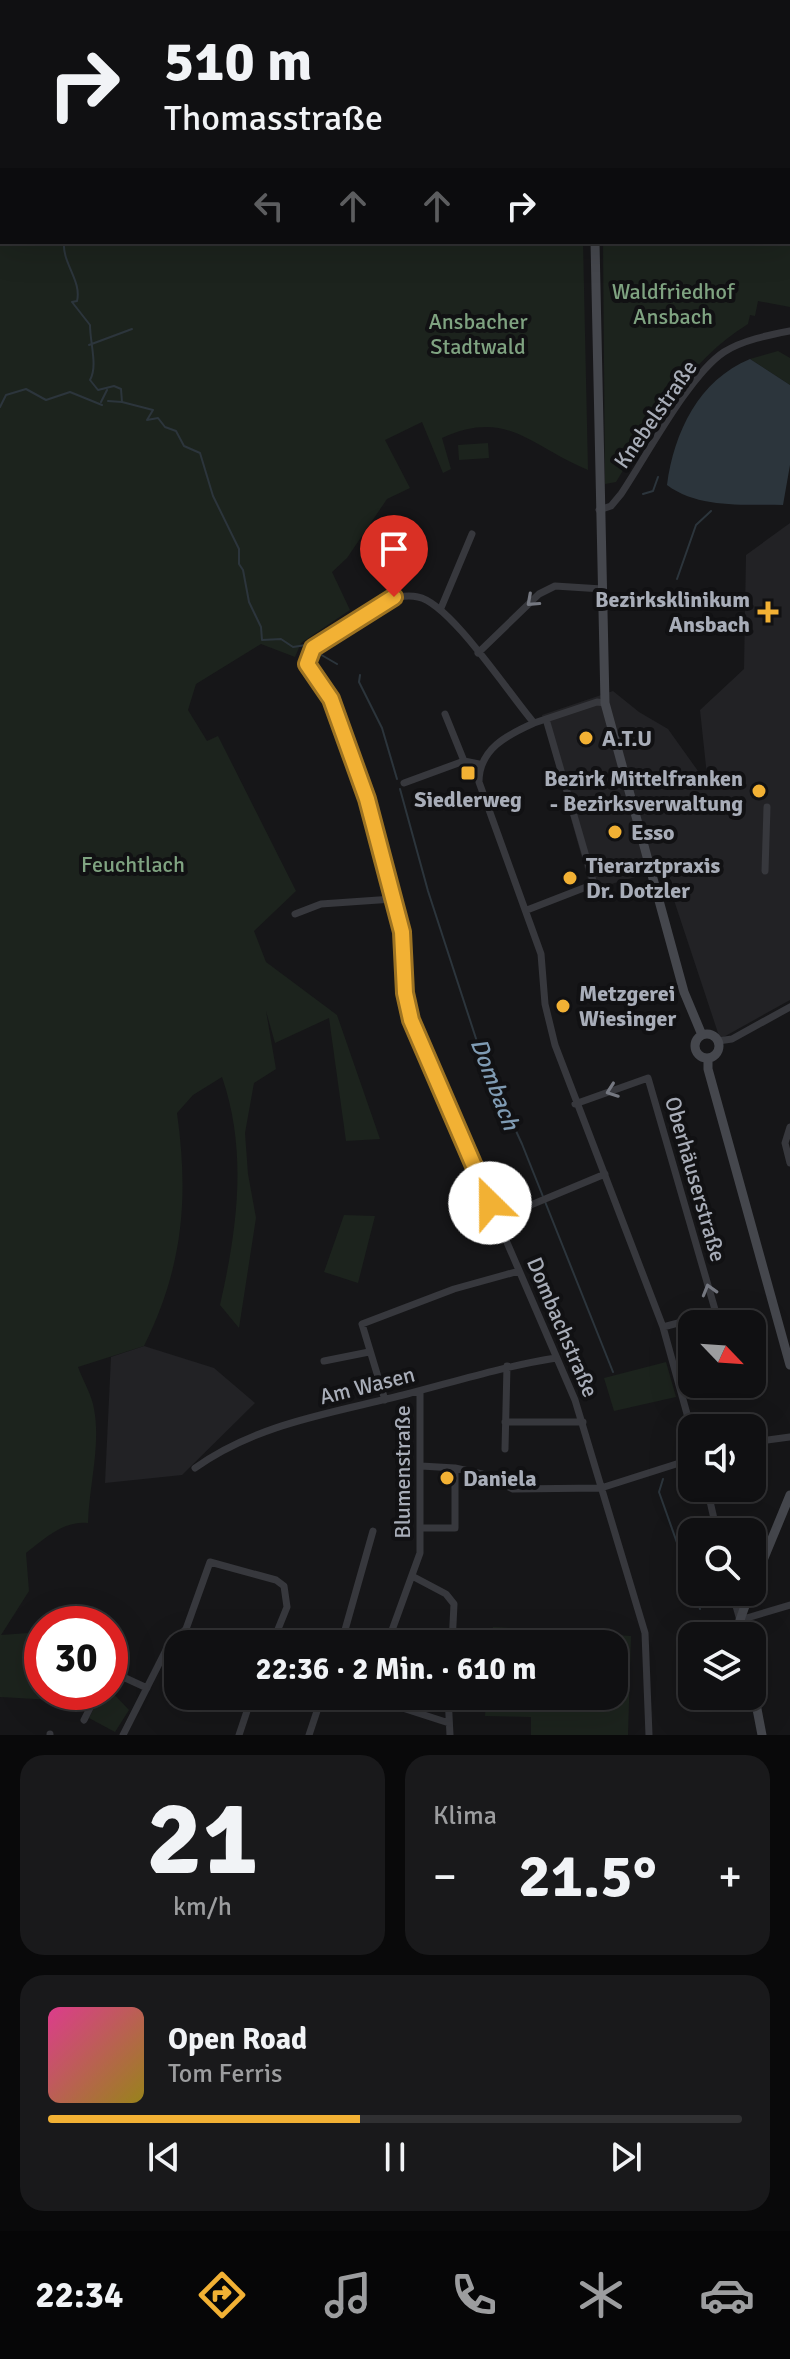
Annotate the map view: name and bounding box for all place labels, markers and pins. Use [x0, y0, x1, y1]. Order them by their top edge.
pin [360, 515, 428, 597]
place label: Bezirksklinikum Ansbach [595, 586, 750, 638]
marker: Bezirksklinikum Ansbach [757, 601, 779, 623]
place label: A.T.U [602, 725, 652, 752]
marker: A.T.U [577, 729, 595, 747]
marker: Siedlerweg [459, 764, 477, 782]
place label: Bezirk Mittelfranken - Bezirksverwaltung [544, 765, 743, 817]
marker: Bezirk Mittelfranken - Bezirksverwaltung [750, 782, 768, 800]
place label: Siedlerweg [414, 786, 522, 813]
place label: Esso [631, 819, 675, 846]
marker: Esso [606, 823, 624, 841]
place label: Tierarztpraxis Dr. Dotzler [586, 852, 720, 904]
marker: Tierarztpraxis Dr. Dotzler [561, 869, 579, 887]
place label: Metzgerei Wiesinger [579, 980, 677, 1032]
marker: Metzgerei Wiesinger [554, 997, 572, 1015]
place label: Daniela [463, 1465, 536, 1492]
marker: Daniela [438, 1469, 456, 1487]

